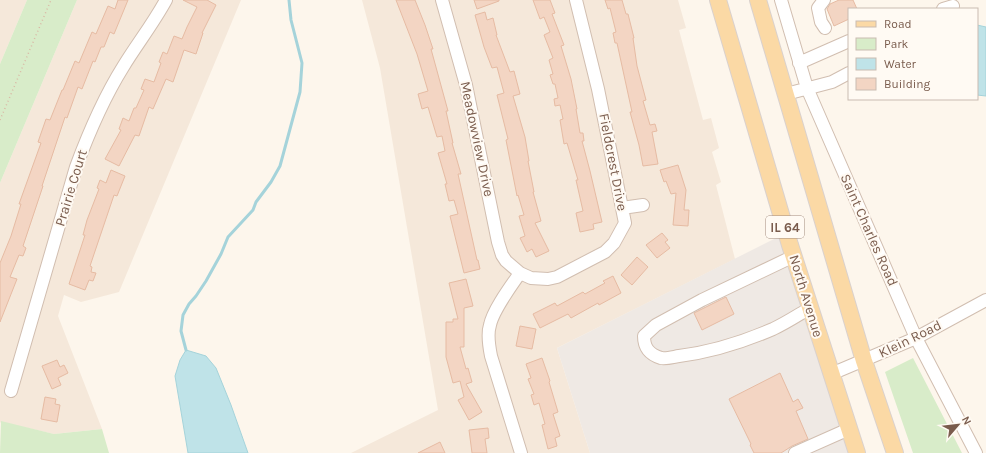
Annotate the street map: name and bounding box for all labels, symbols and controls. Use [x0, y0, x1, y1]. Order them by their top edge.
legend [848, 8, 978, 100]
text: Road [884, 17, 912, 31]
text: Park [884, 37, 909, 51]
text: Water [884, 57, 917, 71]
text: Building [884, 77, 931, 91]
street label: Meadowview Drive [456, 80, 498, 198]
street label: Fieldcrest Drive [595, 112, 631, 212]
street label: Prairie Court [51, 148, 91, 228]
street label: Saint Charles Road [837, 171, 901, 289]
road number: IL 64 [766, 216, 804, 238]
street label: North Avenue [785, 253, 827, 339]
street label: Klein Road [876, 317, 944, 361]
north arrow [938, 405, 978, 445]
text: N [959, 414, 974, 427]

